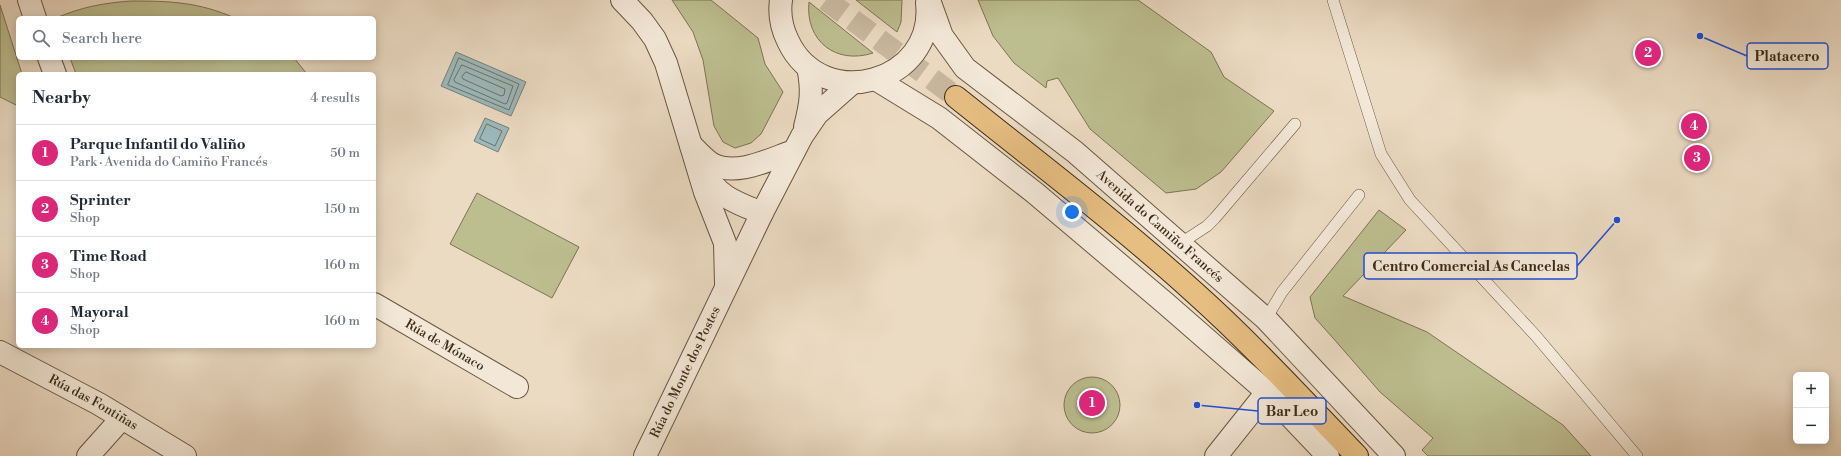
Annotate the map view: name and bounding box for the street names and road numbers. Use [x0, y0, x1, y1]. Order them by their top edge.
street label: Avenida do Camiño Francés [1092, 166, 1227, 286]
street label: Rúa do Monte dos Postes [647, 303, 724, 441]
street label: Rúa de Mónaco [402, 316, 488, 375]
street label: Rúa das Fontiñas [46, 371, 141, 434]

